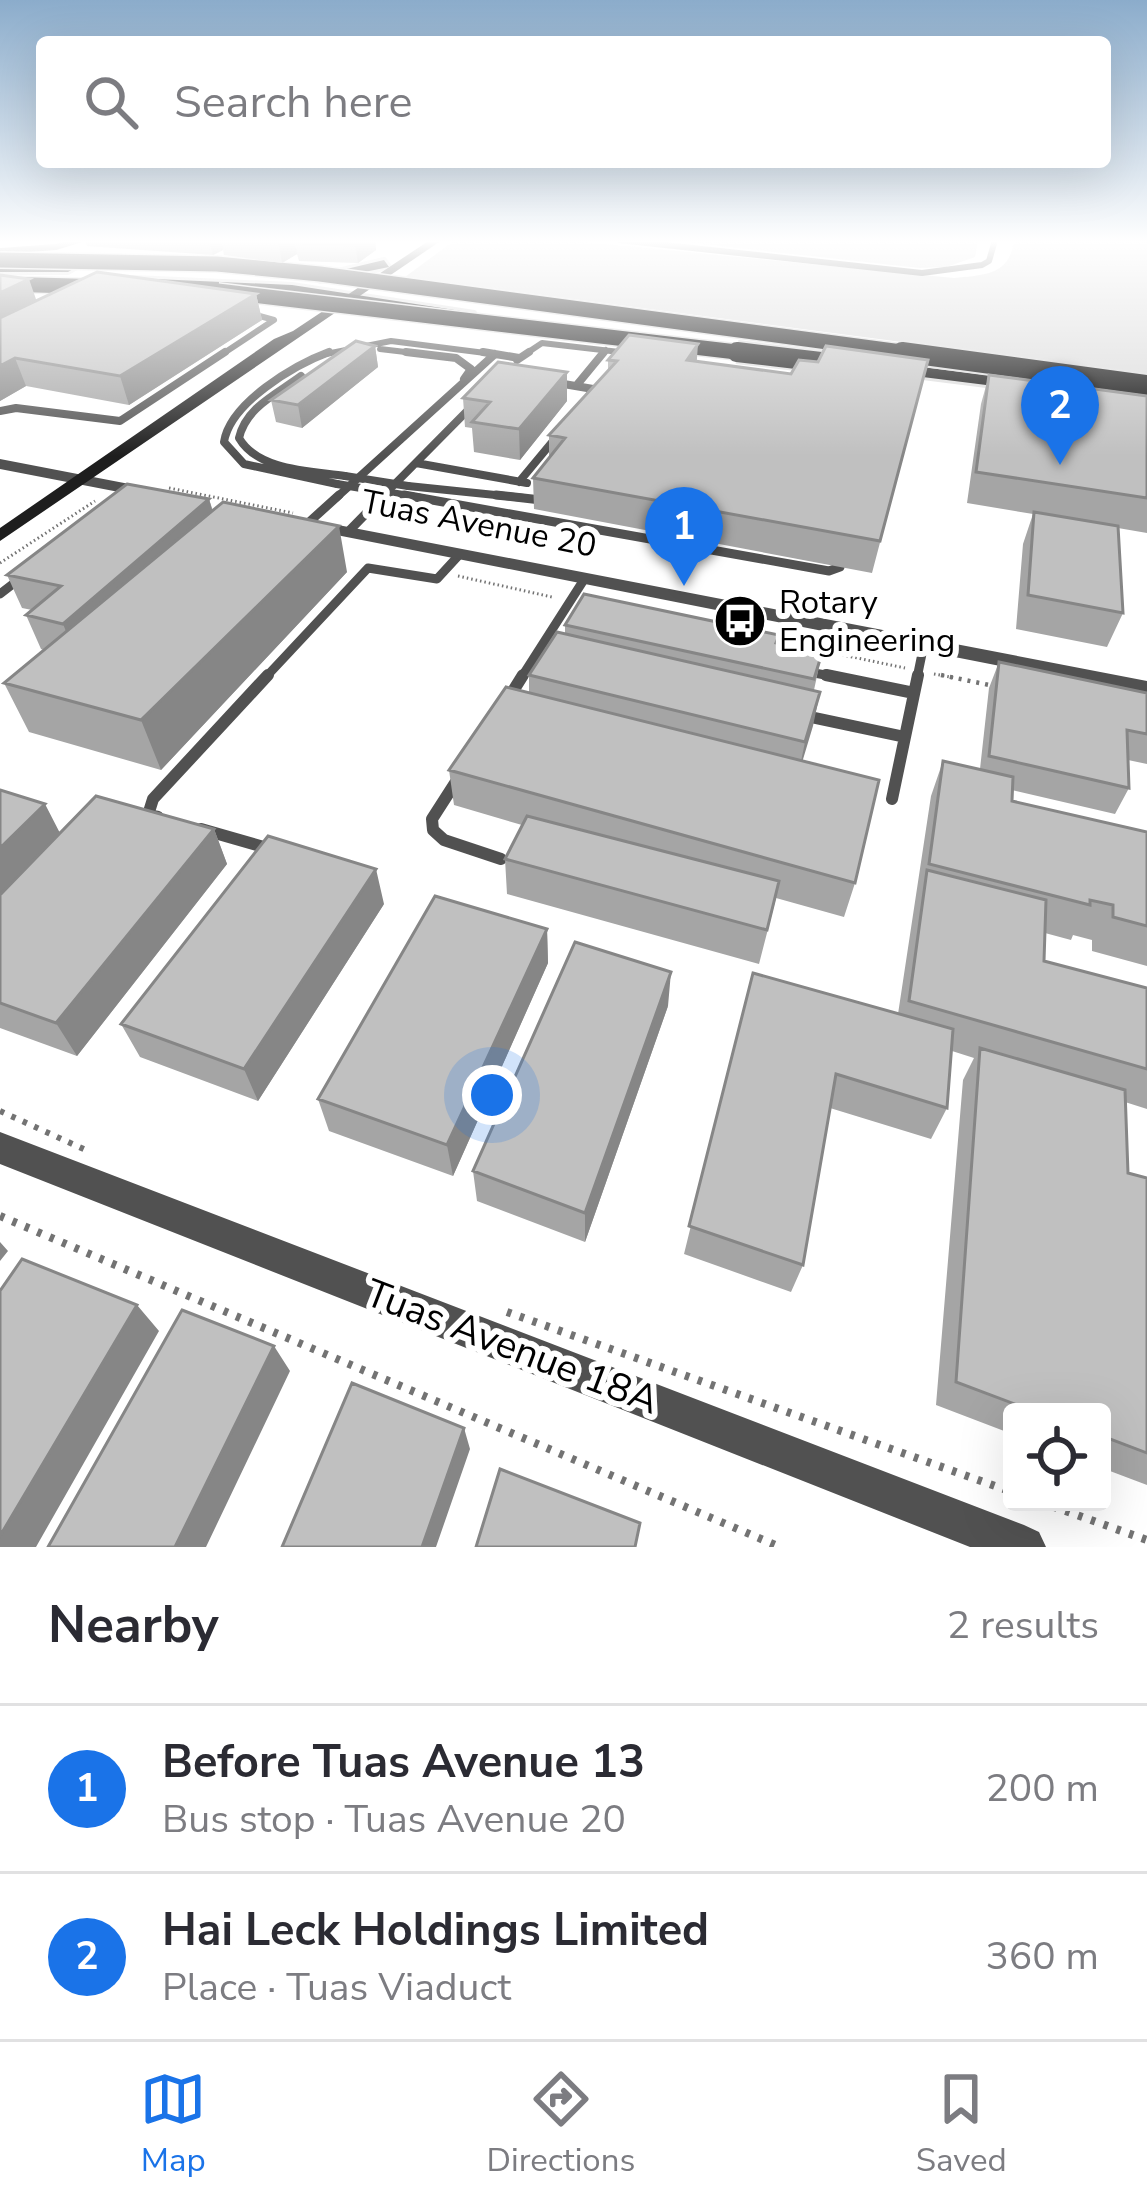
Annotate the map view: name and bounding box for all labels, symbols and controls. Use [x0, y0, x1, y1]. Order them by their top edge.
search box [36, 36, 1111, 168]
icon: search [78, 69, 144, 135]
text: Search here [174, 72, 413, 133]
pin: 2 [1021, 366, 1099, 465]
street label: Tuas Avenue 20 [358, 479, 600, 569]
pin: 1 [645, 487, 723, 586]
place label: Rotary Engineering [779, 580, 955, 663]
bus stop icon: Rotary Engineering [712, 593, 768, 649]
your location [462, 1065, 522, 1125]
street label: Tuas Avenue 18A [358, 1267, 666, 1427]
map controls [1003, 1403, 1111, 1511]
button: locate [1003, 1403, 1111, 1511]
text: Nearby [48, 1590, 219, 1660]
text: 2 results [947, 1599, 1099, 1652]
text: Before Tuas Avenue 13 [162, 1732, 645, 1793]
text: 1 [75, 1762, 99, 1815]
text: 200 m [985, 1762, 1099, 1815]
text: Bus stop · Tuas Avenue 20 [162, 1793, 626, 1846]
text: Hai Leck Holdings Limited [162, 1900, 709, 1961]
text: 2 [75, 1930, 99, 1983]
text: 360 m [985, 1930, 1099, 1983]
text: Place · Tuas Viaduct [162, 1961, 511, 2014]
tab: Map [140, 2066, 206, 2183]
tab: Directions [487, 2066, 635, 2183]
tab: Saved [916, 2066, 1007, 2183]

